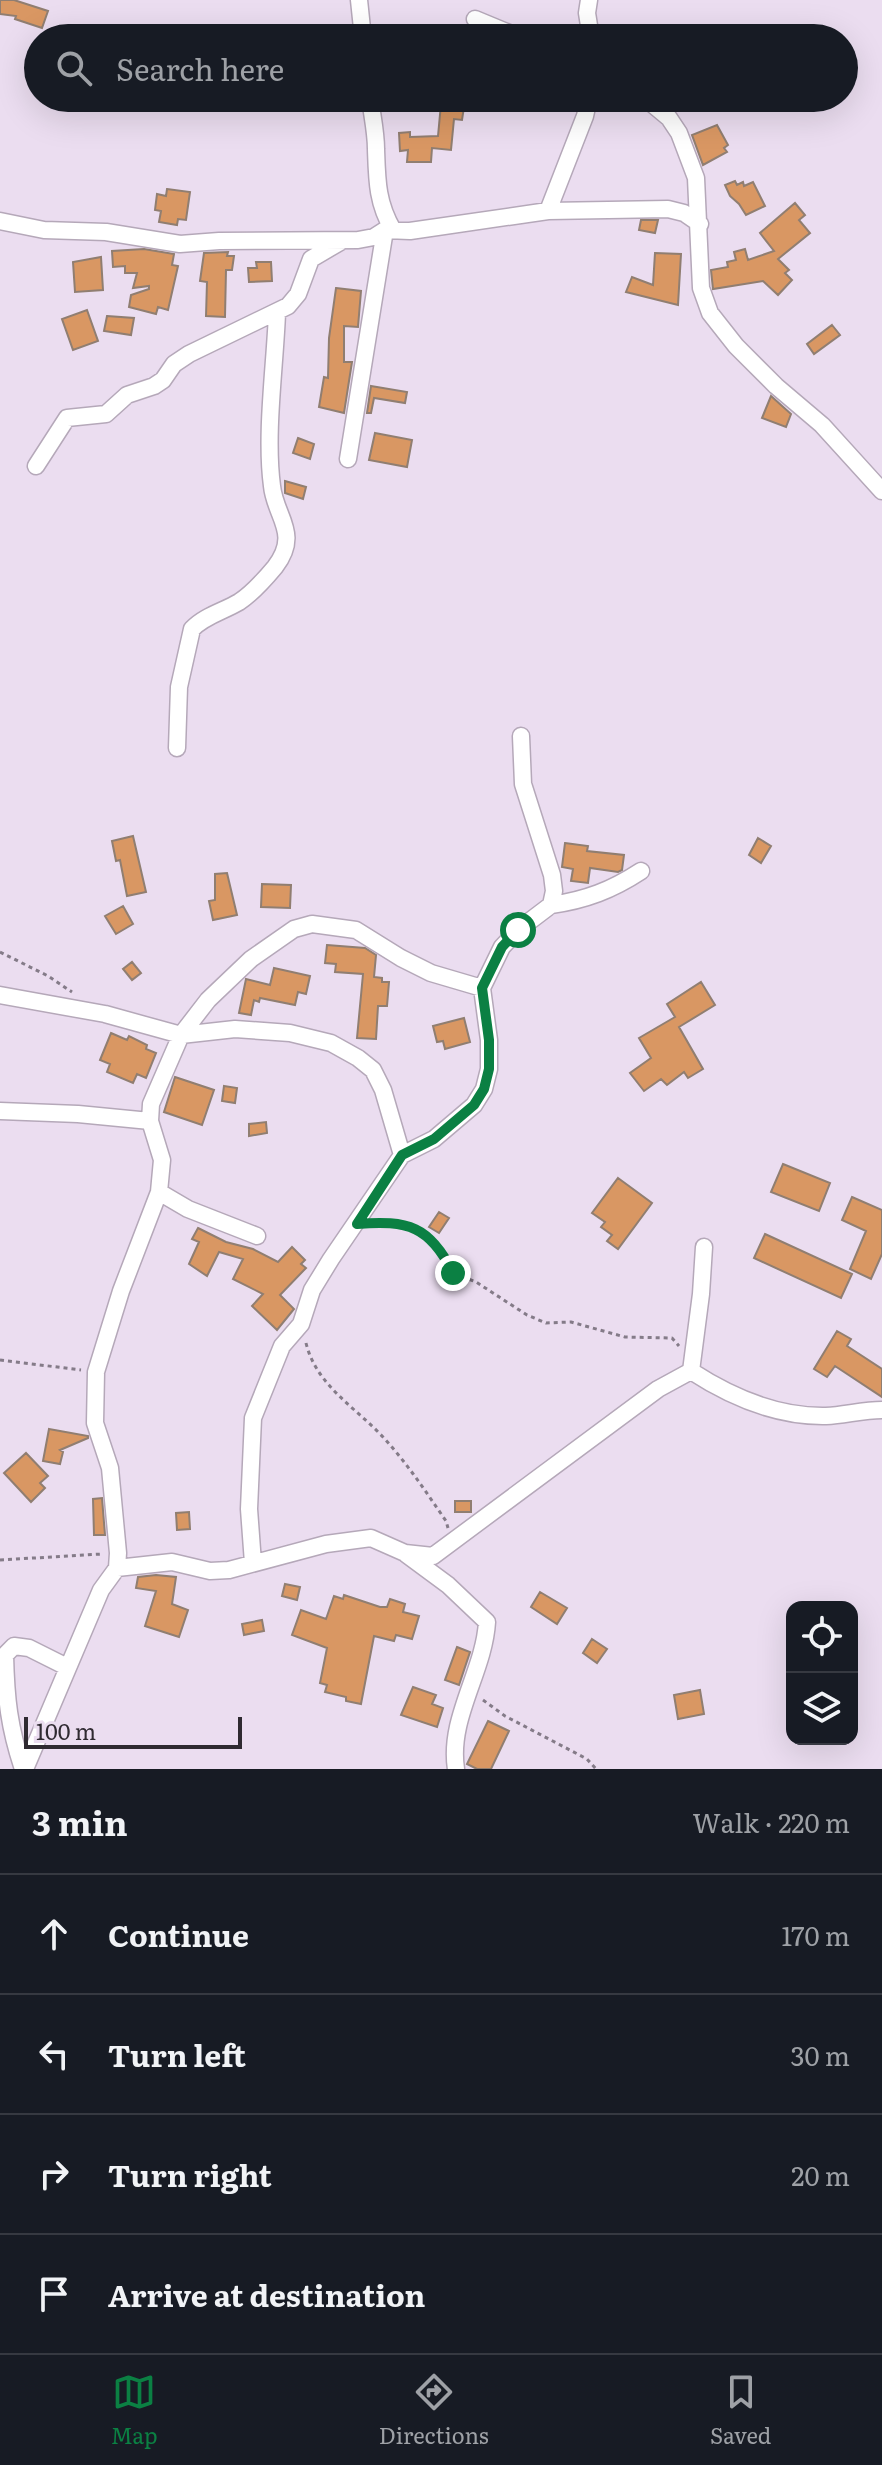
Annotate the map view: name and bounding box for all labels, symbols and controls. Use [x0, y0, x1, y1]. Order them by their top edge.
search box [24, 24, 858, 112]
icon: search [52, 46, 96, 90]
text: Search here [116, 46, 284, 90]
route start [500, 912, 536, 948]
route end [435, 1255, 471, 1291]
map controls [786, 1601, 858, 1745]
button: locate [786, 1601, 858, 1673]
button: layers [786, 1673, 858, 1745]
scale bar [24, 1713, 242, 1749]
text: 100 m [36, 1714, 96, 1747]
text: 3 min [32, 1796, 128, 1846]
text: Walk · 220 m [693, 1802, 850, 1841]
icon: ahead [32, 1912, 76, 1956]
text: Continue [108, 1912, 249, 1956]
text: 170 m [782, 1915, 850, 1954]
icon: left [32, 2032, 76, 2076]
text: Turn left [108, 2032, 246, 2076]
text: 30 m [790, 2035, 850, 2074]
icon: right [32, 2152, 76, 2196]
text: Turn right [108, 2152, 272, 2196]
text: 20 m [791, 2155, 850, 2194]
icon: arrive [32, 2272, 76, 2316]
text: Arrive at destination [108, 2272, 425, 2316]
tab: Map [111, 2370, 158, 2451]
tab: Directions [379, 2370, 489, 2451]
tab: Saved [710, 2370, 771, 2451]

